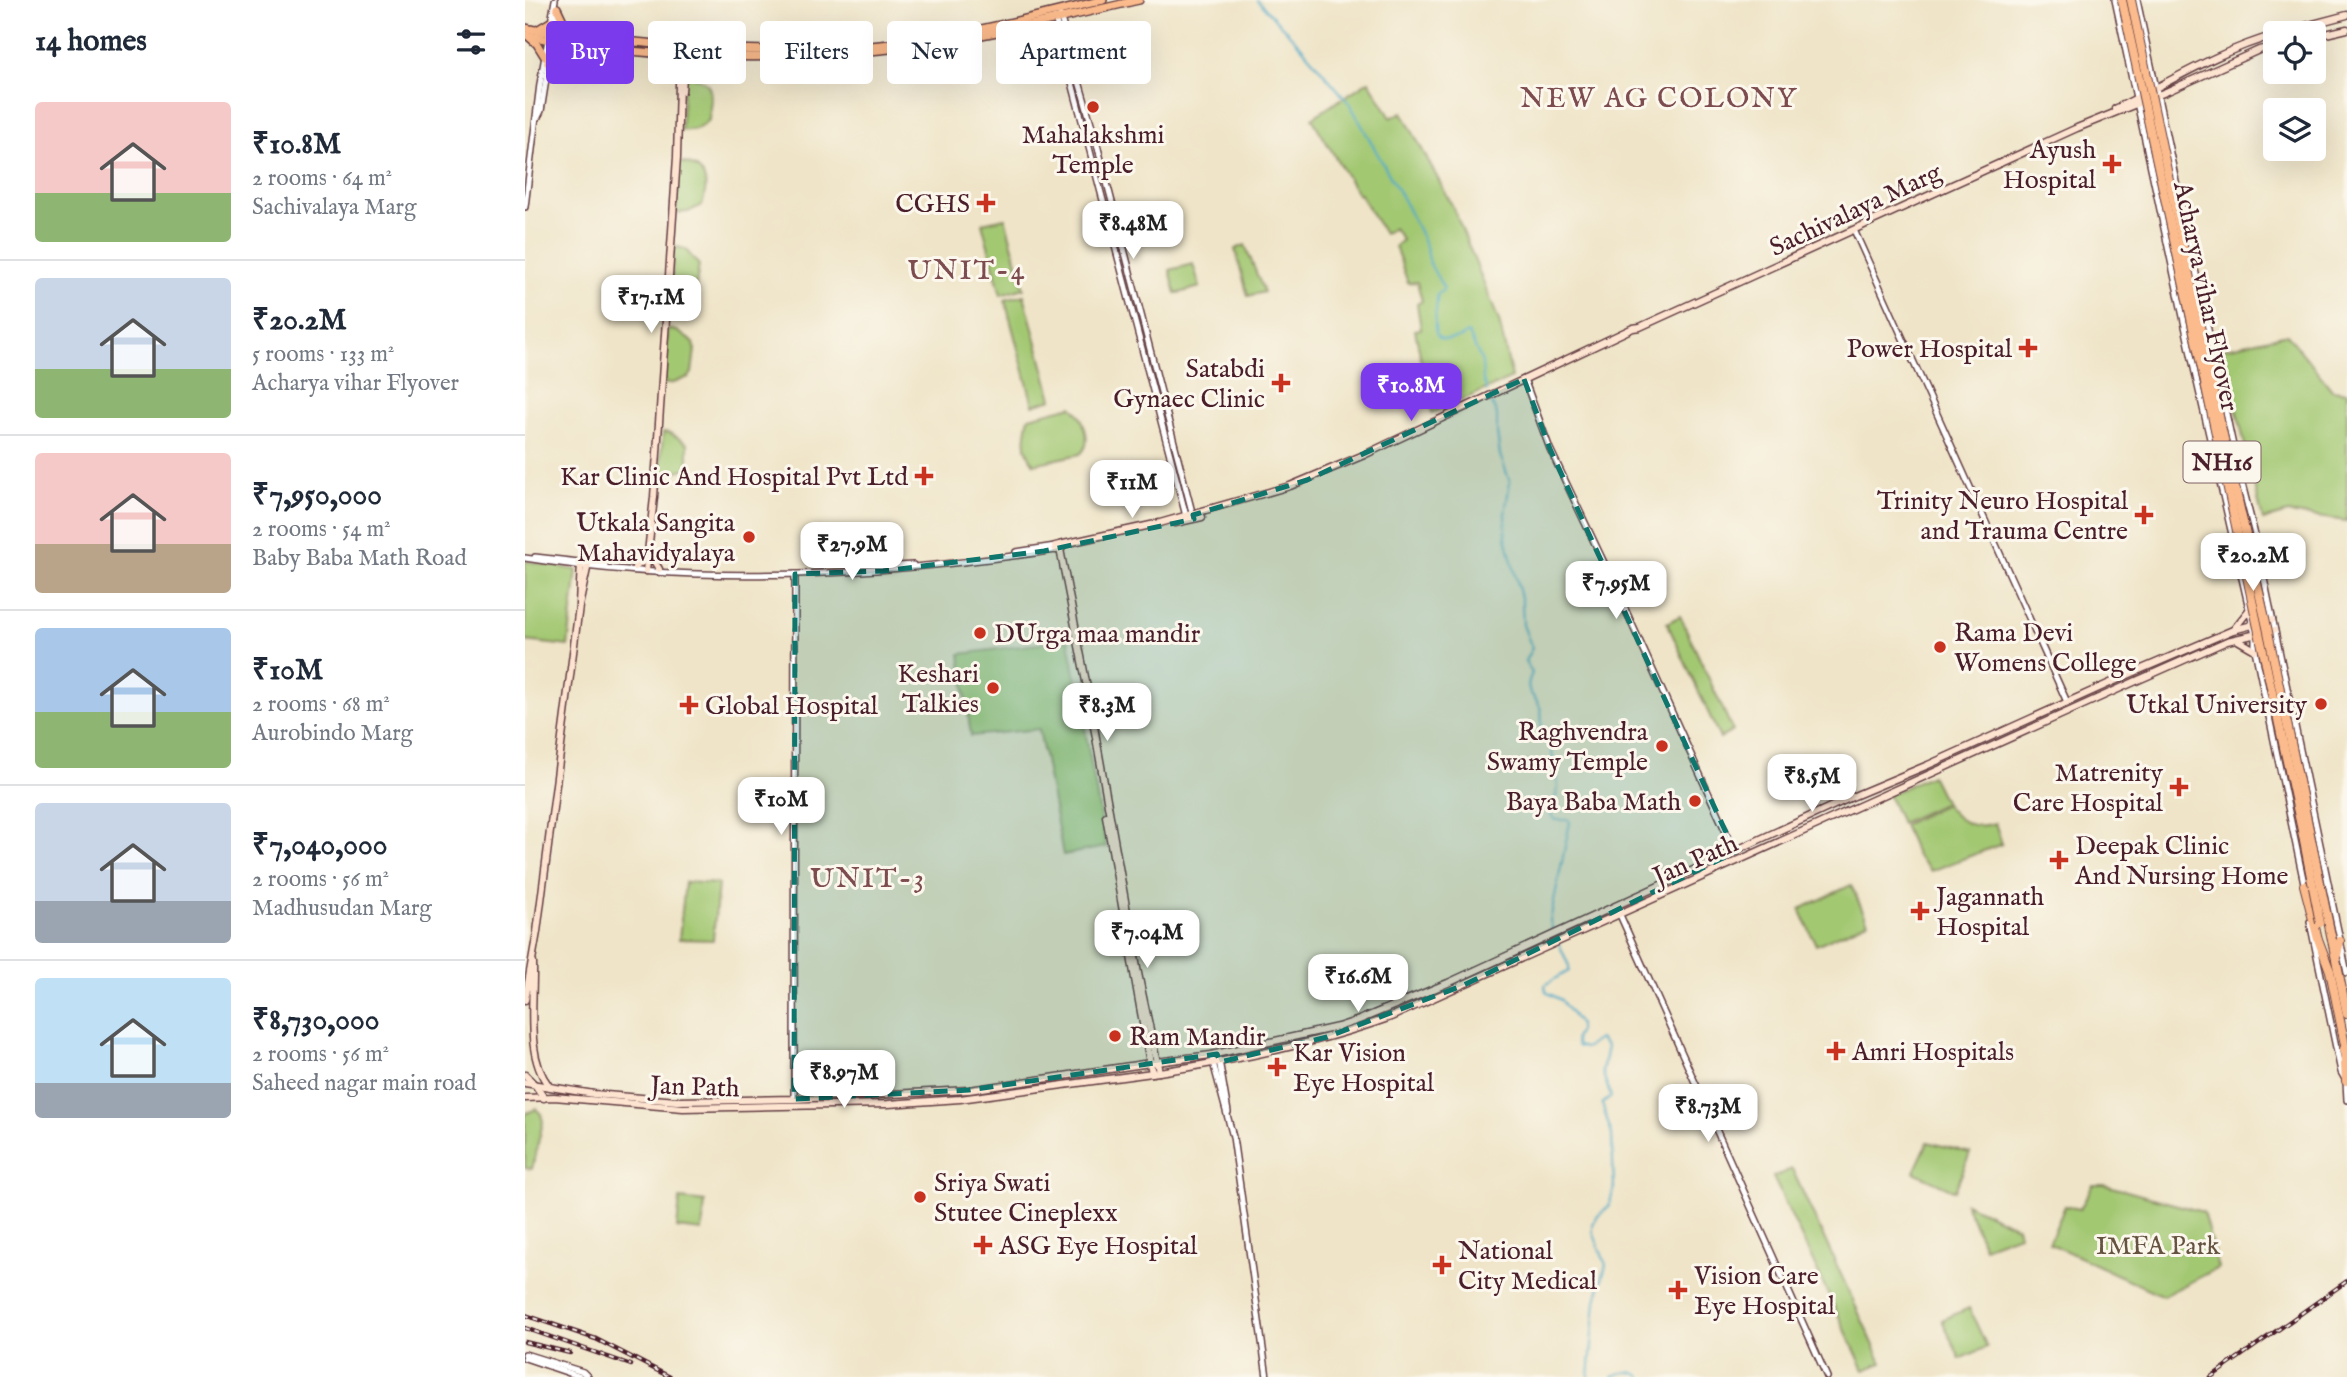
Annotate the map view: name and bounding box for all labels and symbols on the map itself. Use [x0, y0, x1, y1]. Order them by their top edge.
district label: NEW AG COLONY [1520, 82, 1798, 117]
marker: Mahalakshmi Temple [1085, 99, 1101, 115]
place label: Mahalakshmi Temple [1021, 119, 1165, 182]
place label: Ayush Hospital [2003, 134, 2097, 197]
marker: Ayush Hospital [2102, 154, 2122, 174]
street label: Sachivalaya Marg [1764, 156, 1948, 265]
street label: Acharya vihar Flyover [2165, 178, 2246, 415]
place label: CGHS [895, 188, 970, 221]
marker: CGHS [976, 193, 996, 213]
pin: ₹8.48M [1076, 202, 1190, 261]
district label: UNIT-4 [907, 254, 1027, 289]
pin: ₹17.1M [594, 276, 708, 335]
place label: Power Hospital [1846, 333, 2013, 366]
marker: Power Hospital [2018, 338, 2038, 358]
place label: Satabdi Gynaec Clinic [1113, 353, 1265, 416]
pin: ₹10.8M [1354, 364, 1468, 423]
marker: Satabdi Gynaec Clinic [1271, 373, 1291, 393]
road number: NH16 [2183, 442, 2261, 482]
place label: Kar Clinic And Hospital Pvt Ltd [560, 461, 908, 494]
pin: ₹11M [1091, 461, 1173, 520]
marker: Kar Clinic And Hospital Pvt Ltd [914, 466, 934, 486]
place label: Trinity Neuro Hospital and Trauma Centre [1877, 485, 2129, 548]
marker: Trinity Neuro Hospital and Trauma Centre [2134, 505, 2154, 525]
place label: Utkala Sangita Mahavidyalaya [576, 507, 736, 570]
pin: ₹27.9M [795, 522, 909, 582]
marker: Utkala Sangita Mahavidyalaya [741, 529, 757, 545]
pin: ₹20.2M [2196, 534, 2310, 593]
pin: ₹7.95M [1559, 562, 1673, 621]
place label: Rama Devi Womens College [1954, 617, 2137, 680]
place label: DUrga maa mandir [994, 618, 1201, 651]
marker: DUrga maa mandir [972, 625, 988, 641]
marker: Rama Devi Womens College [1932, 639, 1948, 655]
place label: Keshari Talkies [898, 658, 979, 721]
marker: Keshari Talkies [985, 680, 1001, 696]
pin: ₹8.3M [1058, 684, 1156, 743]
place label: Utkal University [2126, 689, 2307, 722]
place label: Global Hospital [705, 690, 879, 723]
marker: Global Hospital [679, 695, 699, 715]
marker: Utkal University [2313, 696, 2329, 712]
place label: Raghvendra Swamy Temple [1487, 716, 1649, 779]
marker: Raghvendra Swamy Temple [1654, 738, 1670, 754]
pin: ₹8.5M [1763, 754, 1861, 814]
place label: Matrenity Care Hospital [2013, 757, 2164, 820]
marker: Matrenity Care Hospital [2169, 777, 2189, 797]
pin: ₹10M [740, 778, 822, 837]
place label: Baya Baba Math [1506, 786, 1681, 819]
marker: Baya Baba Math [1687, 793, 1703, 809]
street label: Jan Path [1645, 827, 1743, 895]
place label: Deepak Clinic And Nursing Home [2074, 830, 2288, 893]
marker: Deepak Clinic And Nursing Home [2049, 850, 2069, 870]
district label: UNIT-3 [810, 862, 926, 897]
place label: Jagannath Hospital [1933, 881, 2044, 944]
marker: Jagannath Hospital [1910, 901, 1930, 921]
pin: ₹7.04M [1090, 911, 1204, 970]
pin: ₹16.6M [1301, 954, 1415, 1014]
place label: Ram Mandir [1129, 1021, 1266, 1054]
marker: Ram Mandir [1107, 1028, 1123, 1044]
place label: Amri Hospitals [1851, 1036, 2014, 1069]
place label: Kar Vision Eye Hospital [1293, 1037, 1435, 1100]
marker: Amri Hospitals [1826, 1041, 1846, 1061]
pin: ₹8.97M [787, 1050, 901, 1110]
marker: Kar Vision Eye Hospital [1267, 1057, 1287, 1077]
street label: Jan Path [647, 1069, 740, 1106]
pin: ₹8.73M [1651, 1084, 1765, 1144]
place label: Sriya Swati Stutee Cineplexx [934, 1167, 1118, 1230]
marker: Sriya Swati Stutee Cineplexx [912, 1189, 928, 1205]
place label: ASG Eye Hospital [998, 1230, 1198, 1263]
park label: IMFA Park [2096, 1230, 2221, 1263]
marker: ASG Eye Hospital [973, 1235, 993, 1255]
place label: National City Medical [1458, 1235, 1598, 1298]
marker: National City Medical [1432, 1255, 1452, 1275]
place label: Vision Care Eye Hospital [1693, 1260, 1836, 1323]
marker: Vision Care Eye Hospital [1668, 1280, 1688, 1300]

